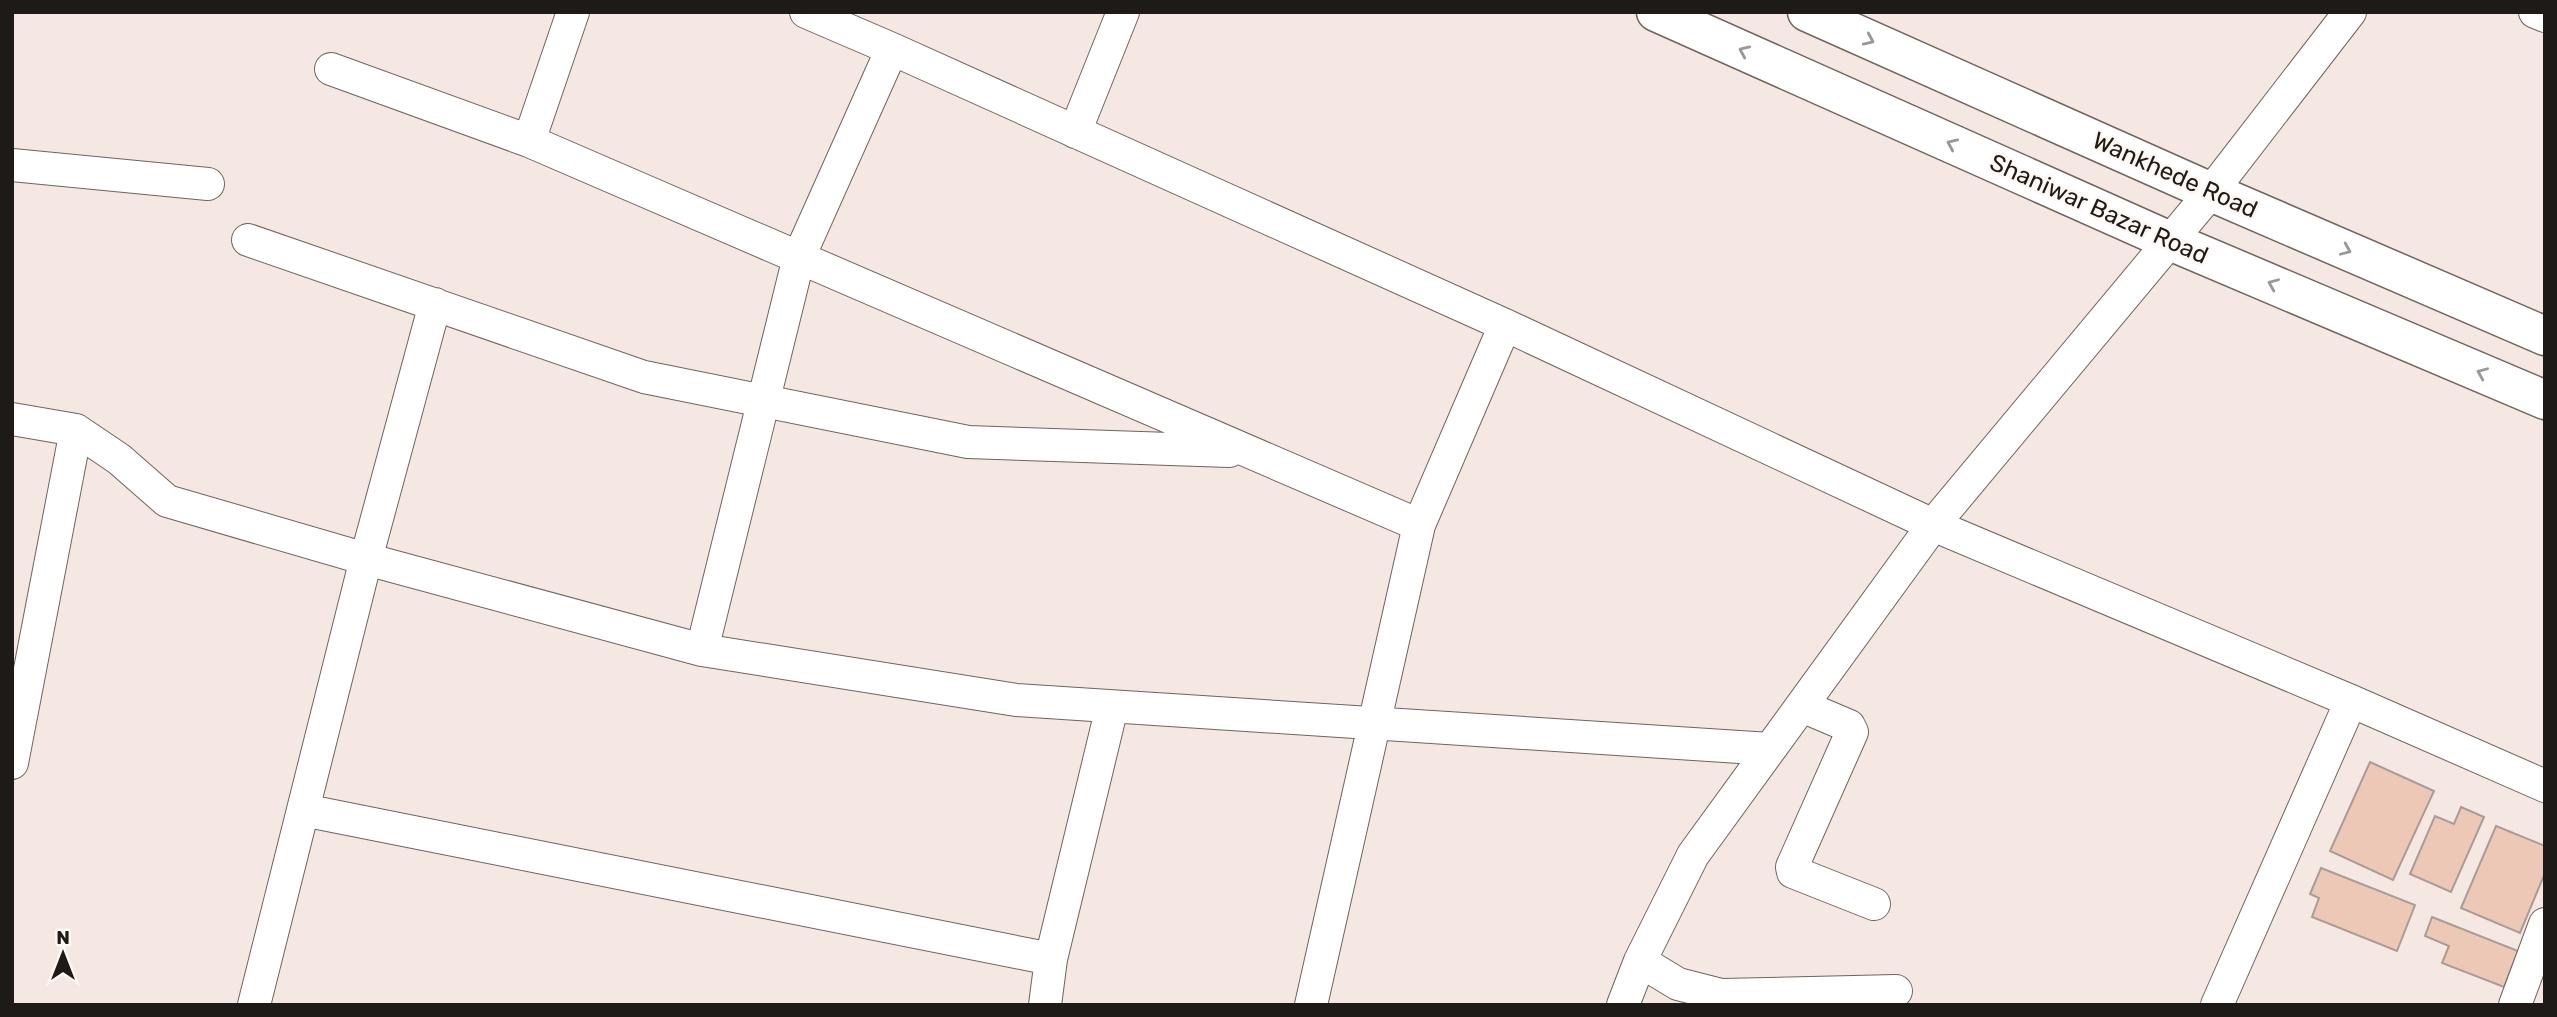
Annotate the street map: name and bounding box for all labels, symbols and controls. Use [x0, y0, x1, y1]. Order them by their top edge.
one-way arrow [1862, 32, 1874, 46]
one-way arrow [1739, 45, 1751, 59]
street label: Wankhede Road [2088, 126, 2262, 224]
one-way arrow [1947, 138, 1959, 152]
street label: Shaniwar Bazar Road [1986, 148, 2212, 270]
one-way arrow [2339, 242, 2352, 256]
one-way arrow [2267, 278, 2280, 292]
one-way arrow [2477, 367, 2489, 381]
north arrow [28, 919, 98, 989]
text: N [56, 926, 70, 949]

